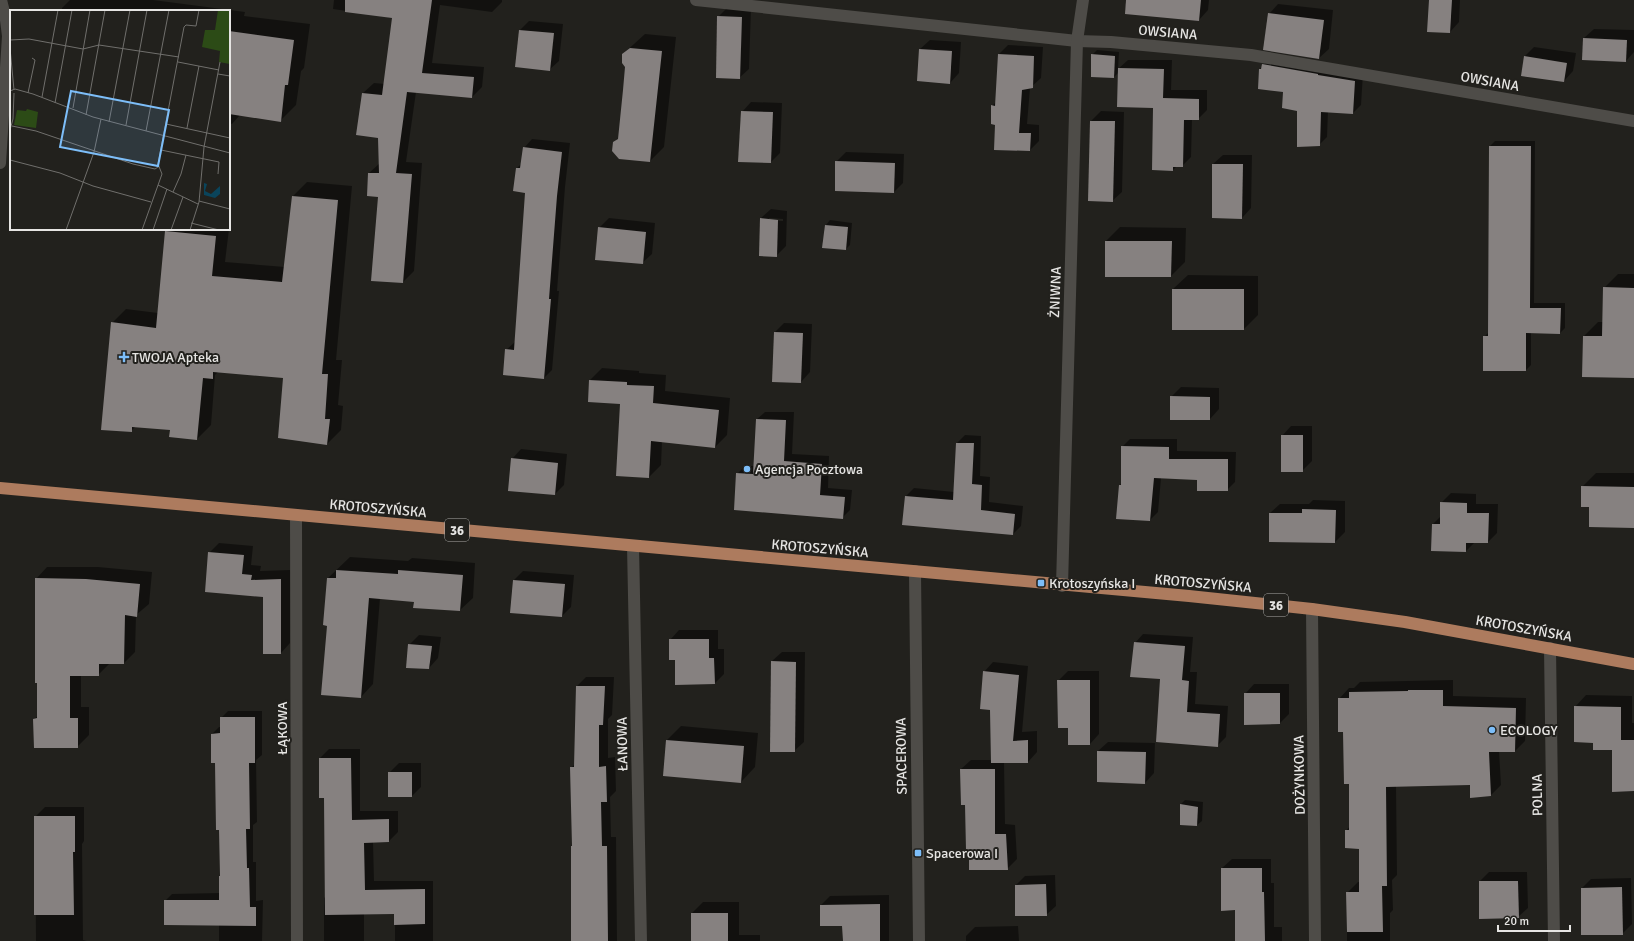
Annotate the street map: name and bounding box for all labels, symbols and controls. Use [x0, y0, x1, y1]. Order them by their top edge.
inset map [10, 10, 230, 230]
street label: OWSIANA [1138, 21, 1199, 44]
street label: OWSIANA [1459, 68, 1521, 95]
street label: ŻNIWNA [1046, 266, 1065, 318]
place label: TWOJA Apteka [132, 349, 219, 366]
marker: TWOJA Apteka [119, 352, 129, 362]
place label: Agencja Pocztowa [755, 461, 863, 478]
marker: Agencja Pocztowa [742, 464, 752, 474]
street label: KROTOSZYŃSKA [329, 496, 428, 521]
road number: 36 [445, 519, 469, 541]
street label: KROTOSZYŃSKA [771, 536, 870, 561]
street label: KROTOSZYŃSKA [1154, 571, 1253, 596]
place label: Krotoszyńska I [1049, 575, 1135, 592]
marker: Krotoszyńska I [1036, 578, 1046, 588]
road number: 36 [1264, 594, 1288, 616]
street label: KROTOSZYŃSKA [1474, 612, 1574, 645]
street label: ŁĄKOWA [274, 701, 291, 755]
street label: ŁANOWA [614, 716, 631, 771]
street label: SPACEROWA [892, 717, 911, 795]
place label: ECOLOGY [1500, 722, 1557, 739]
marker: ECOLOGY [1487, 725, 1497, 735]
street label: DOŻYNKOWA [1290, 734, 1309, 815]
street label: POLNA [1529, 773, 1546, 816]
place label: Spacerowa I [926, 845, 998, 862]
marker: Spacerowa I [913, 848, 923, 858]
scale bar [1498, 907, 1570, 933]
text: 20 m [1504, 914, 1529, 929]

